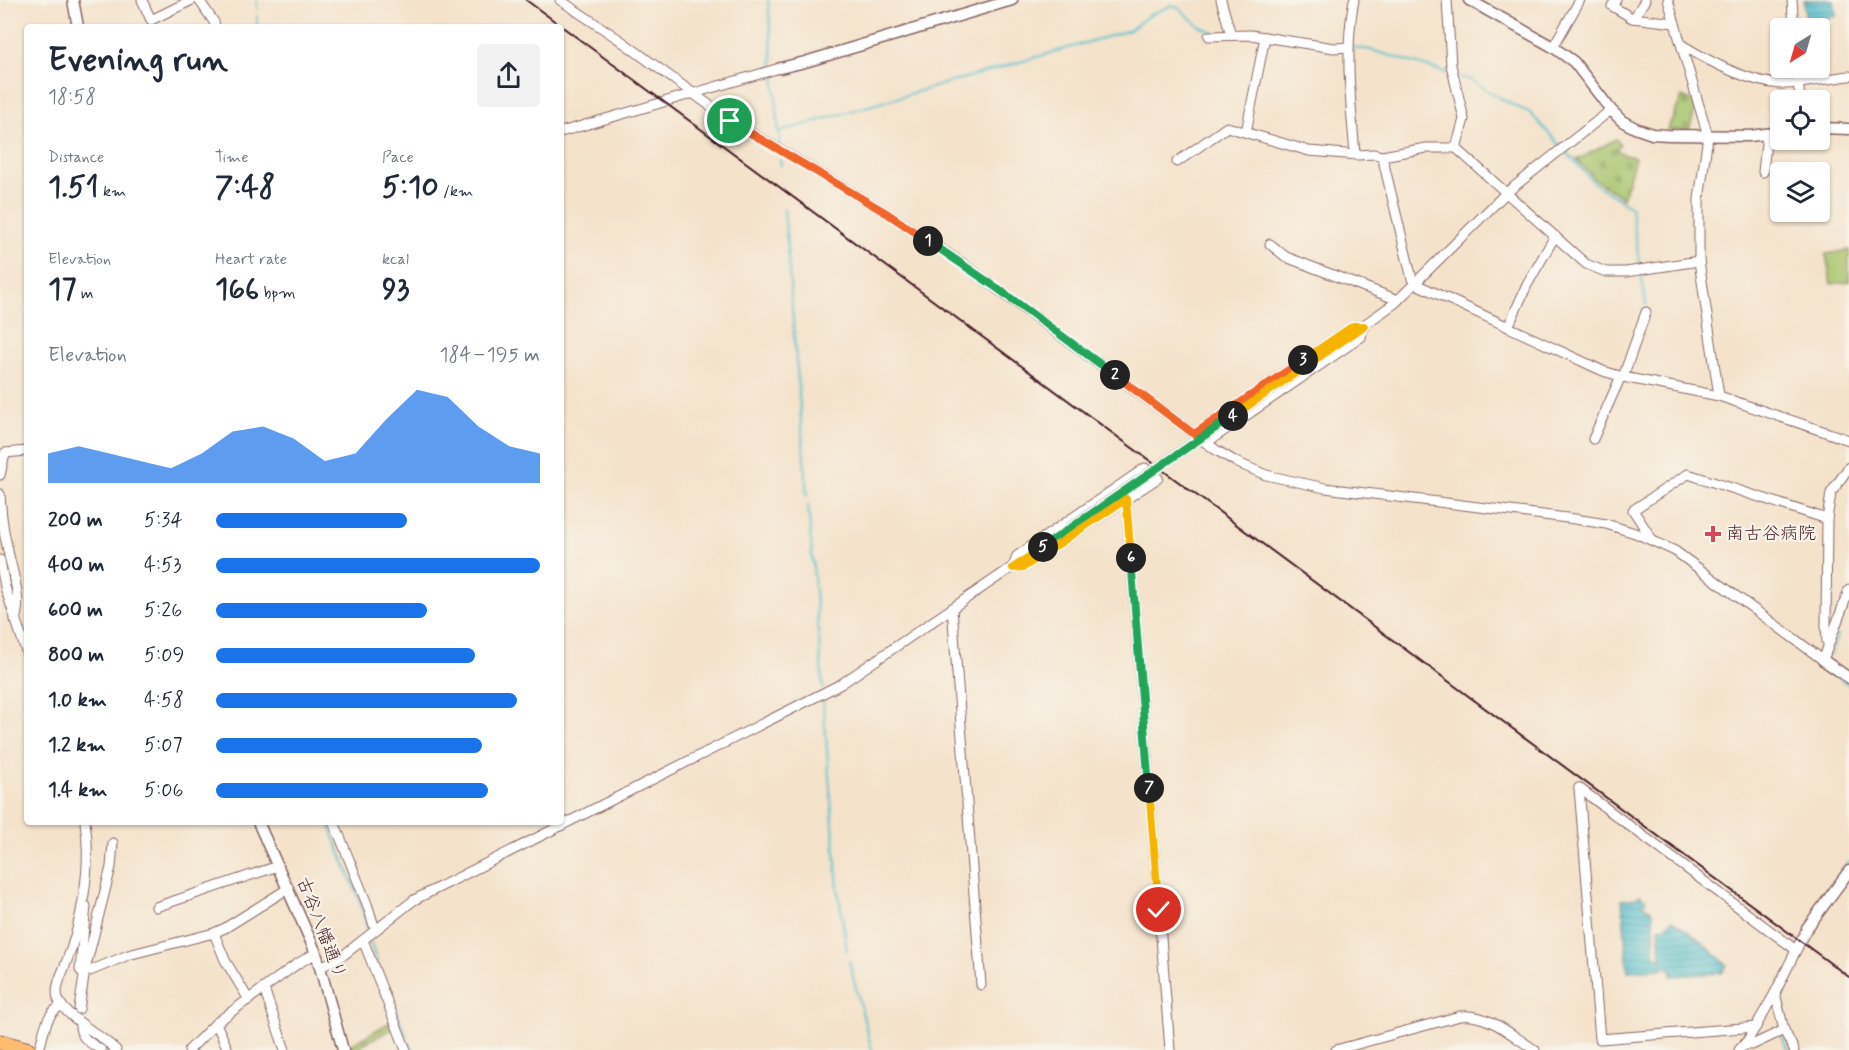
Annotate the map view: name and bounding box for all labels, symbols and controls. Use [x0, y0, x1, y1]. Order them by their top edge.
north arrow [1770, 18, 1830, 78]
map controls [1770, 18, 1830, 222]
text: Evening run [48, 39, 228, 83]
button: share [477, 44, 540, 107]
text: 18:58 [48, 84, 96, 111]
button: locate [1770, 90, 1830, 150]
pin [704, 95, 755, 146]
icon: arrive [713, 104, 746, 137]
text: Distance [48, 147, 104, 168]
text: Time [215, 147, 249, 168]
text: Pace [382, 147, 414, 168]
button: layers [1770, 162, 1830, 222]
text: 1.51 [48, 168, 99, 207]
text: 7:48 [215, 168, 275, 207]
text: 5:10 [382, 168, 439, 207]
text: km [99, 181, 126, 202]
text: /km [439, 181, 473, 202]
pin: 1 [913, 226, 943, 256]
text: 1 [924, 230, 932, 251]
text: Elevation [48, 249, 111, 270]
text: Heart rate [215, 249, 287, 270]
text: kcal [382, 249, 409, 270]
text: 17 [48, 270, 77, 309]
text: 166 [215, 270, 259, 309]
text: 93 [382, 270, 409, 309]
text: m [77, 283, 94, 304]
text: bpm [259, 283, 296, 304]
text: Elevation [48, 342, 127, 369]
text: 184–195 m [440, 342, 540, 369]
pin: 3 [1288, 345, 1318, 375]
text: 3 [1299, 349, 1307, 370]
pin: 2 [1100, 360, 1130, 390]
text: 2 [1111, 364, 1119, 385]
pin: 4 [1218, 401, 1248, 431]
text: 4 [1228, 405, 1238, 426]
text: 200 m [48, 507, 103, 534]
text: 5:34 [144, 507, 183, 534]
place label: 南古谷病院 [1726, 522, 1816, 546]
marker: 南古谷病院 [1704, 525, 1722, 543]
pin: 5 [1028, 532, 1058, 562]
text: 5 [1038, 536, 1048, 557]
pin: 6 [1116, 543, 1146, 573]
text: 6 [1127, 547, 1135, 568]
text: 400 m [48, 552, 104, 579]
text: 4:53 [144, 552, 181, 579]
text: 600 m [48, 597, 103, 624]
text: 5:26 [144, 597, 182, 624]
text: 800 m [48, 642, 104, 669]
text: 5:09 [144, 642, 184, 669]
text: 1.0 km [48, 687, 107, 714]
text: 4:58 [144, 687, 184, 714]
text: 1.2 km [48, 732, 105, 759]
text: 5:07 [144, 732, 183, 759]
pin: 7 [1134, 773, 1164, 803]
text: 1.4 km [48, 777, 107, 804]
text: 5:06 [144, 777, 184, 804]
text: 7 [1144, 777, 1154, 798]
street label: 古谷八幡通り [290, 873, 352, 983]
pin [1133, 884, 1184, 935]
icon: check [1142, 893, 1175, 926]

